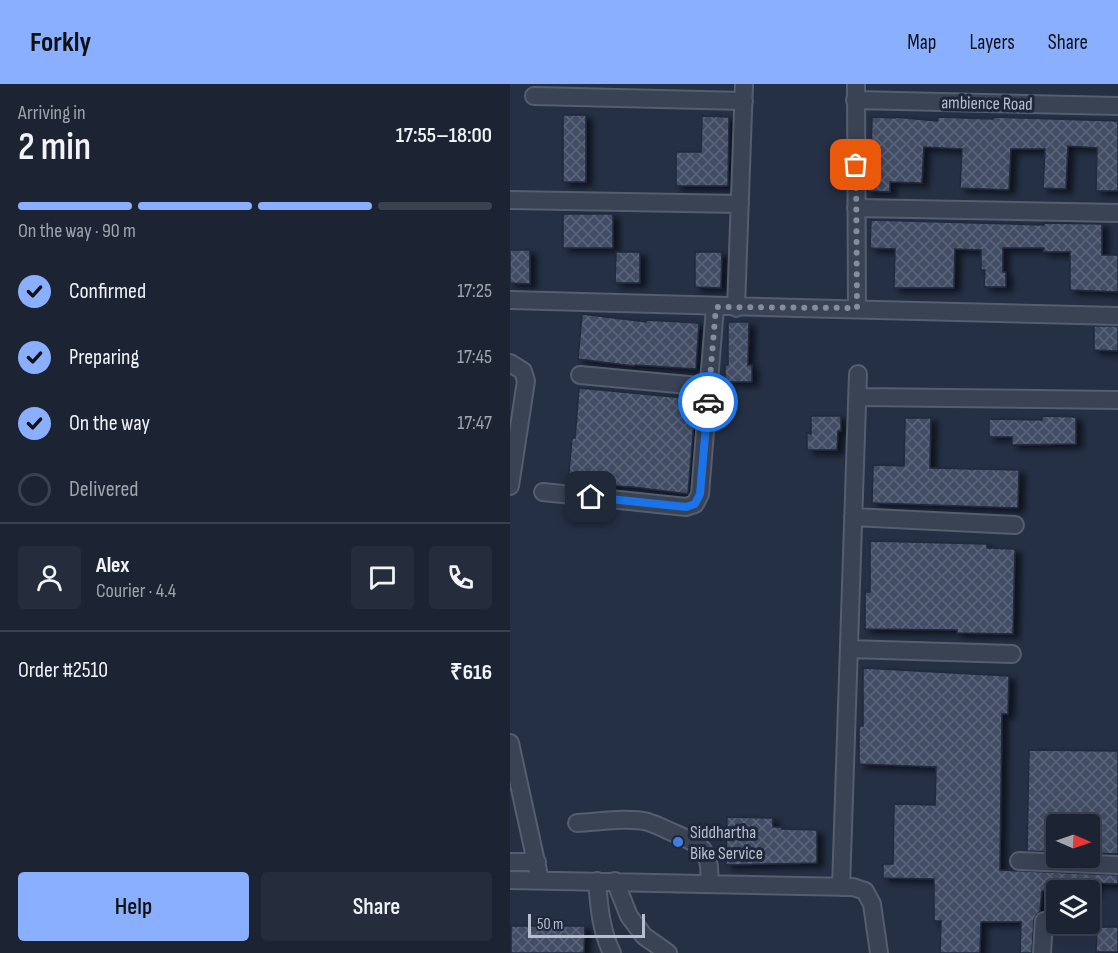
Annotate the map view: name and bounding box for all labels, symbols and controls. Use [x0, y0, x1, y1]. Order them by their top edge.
text: Forkly [30, 26, 91, 59]
text: Map [907, 30, 936, 55]
text: Layers [969, 30, 1015, 55]
text: Share [1048, 30, 1088, 55]
street label: ambience Road [941, 92, 1033, 115]
text: Arriving in [18, 101, 86, 125]
text: 17:55–18:00 [396, 122, 492, 149]
text: 2 min [18, 124, 91, 171]
pin [830, 139, 881, 190]
icon: bag [839, 148, 872, 181]
text: On the way · 90 m [18, 219, 136, 243]
icon: check [18, 275, 51, 308]
text: Confirmed [69, 278, 146, 305]
text: 17:25 [457, 279, 492, 303]
icon: check [18, 341, 51, 374]
text: Preparing [69, 344, 139, 371]
text: 17:45 [457, 345, 492, 369]
courier [678, 372, 738, 432]
icon: car [692, 386, 725, 419]
icon: check [18, 407, 51, 440]
text: On the way [69, 410, 150, 437]
text: 17:47 [457, 411, 492, 435]
pin [565, 471, 616, 522]
text: Delivered [69, 476, 138, 503]
icon: home [574, 480, 607, 513]
button: person [18, 546, 81, 609]
button: chat [351, 546, 414, 609]
button: phone [429, 546, 492, 609]
text: Alex [96, 552, 129, 579]
text: Courier · 4.4 [96, 579, 176, 603]
text: Order #2510 [18, 657, 108, 684]
text: ₹616 [450, 659, 492, 686]
north arrow [1046, 814, 1100, 868]
map controls [1046, 814, 1100, 934]
place label: Siddhartha Bike Service [690, 822, 763, 864]
marker: Siddhartha Bike Service [671, 835, 685, 849]
button: Help [18, 872, 249, 941]
button: Share [261, 872, 492, 941]
button: layers [1046, 880, 1100, 934]
scale bar [528, 911, 645, 938]
text: 50 m [537, 915, 563, 934]

